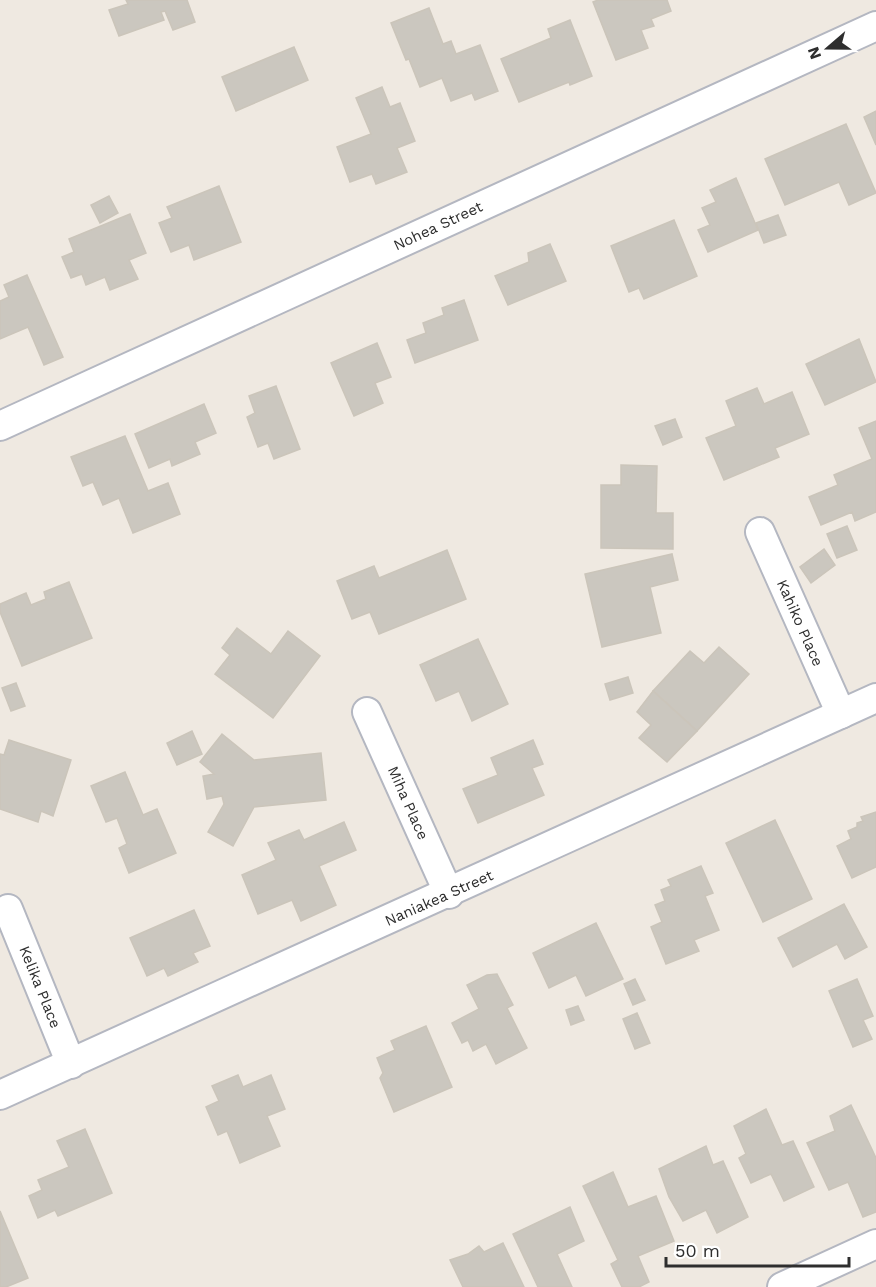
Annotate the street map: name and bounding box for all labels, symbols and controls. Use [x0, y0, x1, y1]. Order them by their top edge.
north arrow [798, 18, 858, 78]
text: N [803, 44, 825, 62]
street label: Nohea Street [391, 197, 486, 254]
street label: Kahiko Place [773, 577, 827, 669]
street label: Miha Place [384, 763, 432, 843]
street label: Naniakea Street [382, 866, 497, 930]
street label: Kelika Place [15, 943, 65, 1031]
scale bar [666, 1230, 849, 1268]
text: 50 m [675, 1240, 720, 1261]

